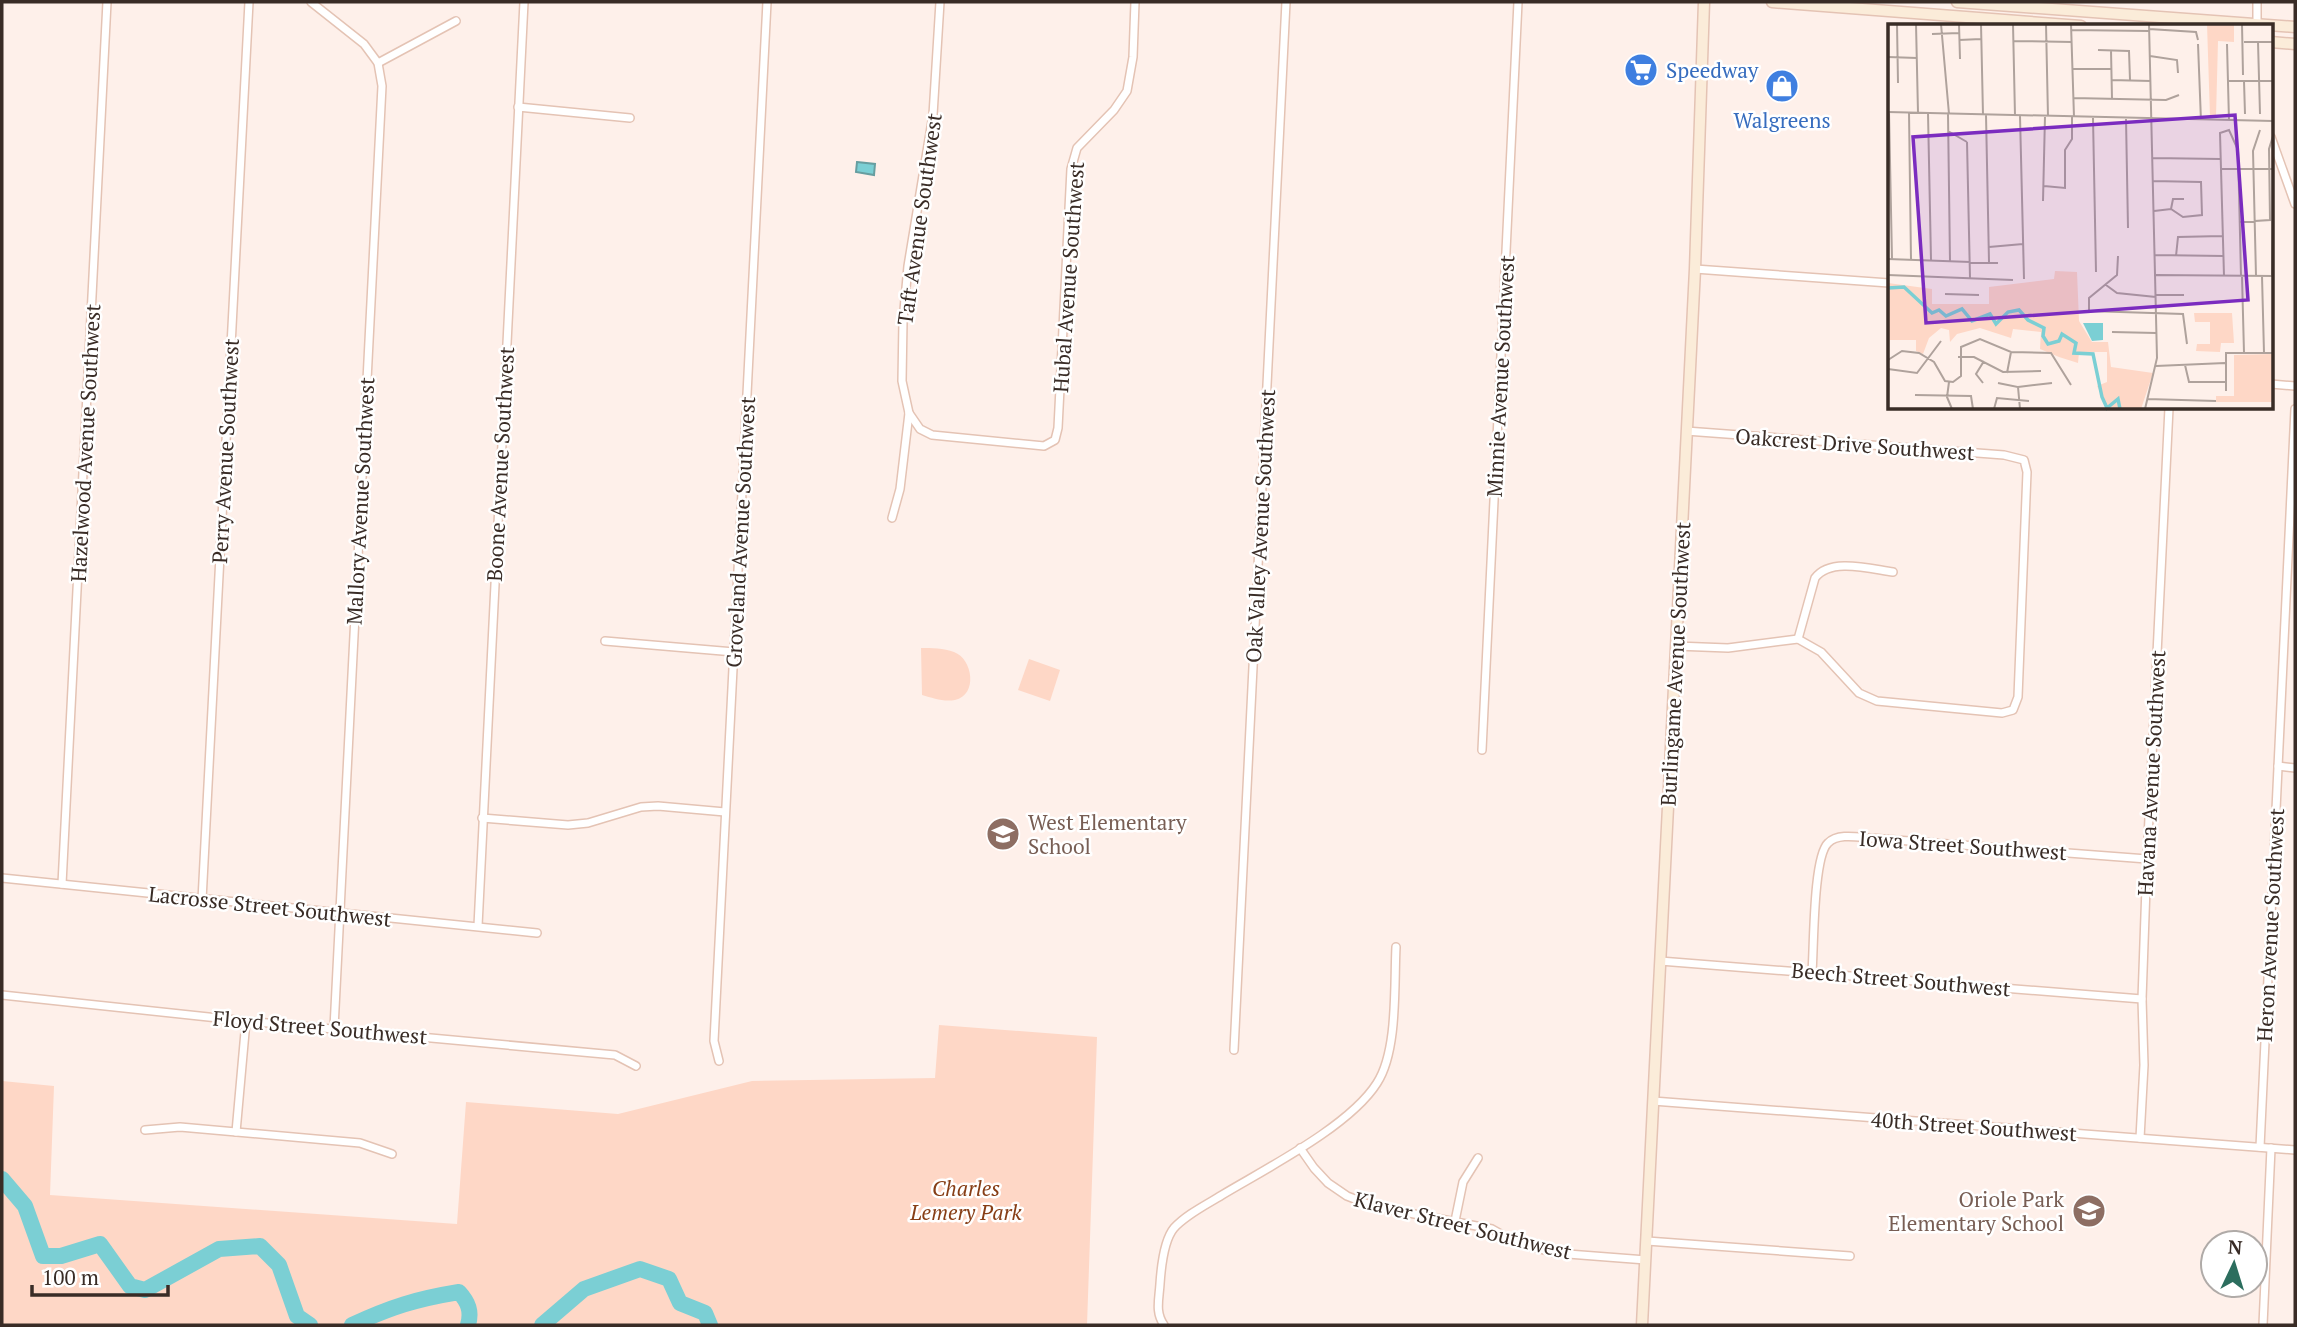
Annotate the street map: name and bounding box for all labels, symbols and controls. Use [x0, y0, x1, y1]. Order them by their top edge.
inset map [1888, 24, 2272, 410]
supermarket icon: Speedway [1622, 51, 1660, 89]
place label: Speedway [1666, 56, 1759, 84]
shop icon: Walgreens [1763, 67, 1801, 105]
place label: Walgreens [1734, 106, 1830, 134]
street label: Taft Avenue Southwest [890, 111, 948, 327]
street label: Hubal Avenue Southwest [1046, 160, 1090, 394]
street label: Minnie Avenue Southwest [1480, 254, 1520, 498]
street label: Hazelwood Avenue Southwest [64, 303, 106, 583]
street label: Perry Avenue Southwest [205, 337, 245, 564]
street label: Boone Avenue Southwest [480, 346, 520, 582]
street label: Mallory Avenue Southwest [340, 376, 380, 626]
street label: Oak Valley Avenue Southwest [1239, 388, 1281, 664]
street label: Groveland Avenue Southwest [719, 395, 761, 668]
street label: Oakcrest Drive Southwest [1734, 422, 1976, 466]
street label: Burlingame Avenue Southwest [1654, 521, 1696, 807]
street label: Havana Avenue Southwest [2131, 649, 2171, 897]
street label: Heron Avenue Southwest [2250, 807, 2290, 1043]
place label: West Elementary School [1028, 808, 1187, 860]
school or university icon: West Elementary School [984, 815, 1022, 853]
street label: Iowa Street Southwest [1858, 824, 2068, 866]
street label: Lacrosse Street Southwest [147, 879, 393, 933]
street label: Beech Street Southwest [1790, 955, 2012, 1003]
street label: Floyd Street Southwest [212, 1004, 429, 1050]
street label: 40th Street Southwest [1870, 1105, 2078, 1147]
park label: Charles Lemery Park [909, 1174, 1023, 1226]
street label: Klaver Street Southwest [1351, 1184, 1575, 1266]
place label: Oriole Park Elementary School [1888, 1185, 2064, 1237]
school or university icon: Oriole Park Elementary School [2070, 1192, 2108, 1230]
north arrow [2199, 1229, 2269, 1299]
text: N [2227, 1234, 2244, 1260]
scale bar [32, 1254, 168, 1298]
text: 100 m [42, 1263, 99, 1291]

